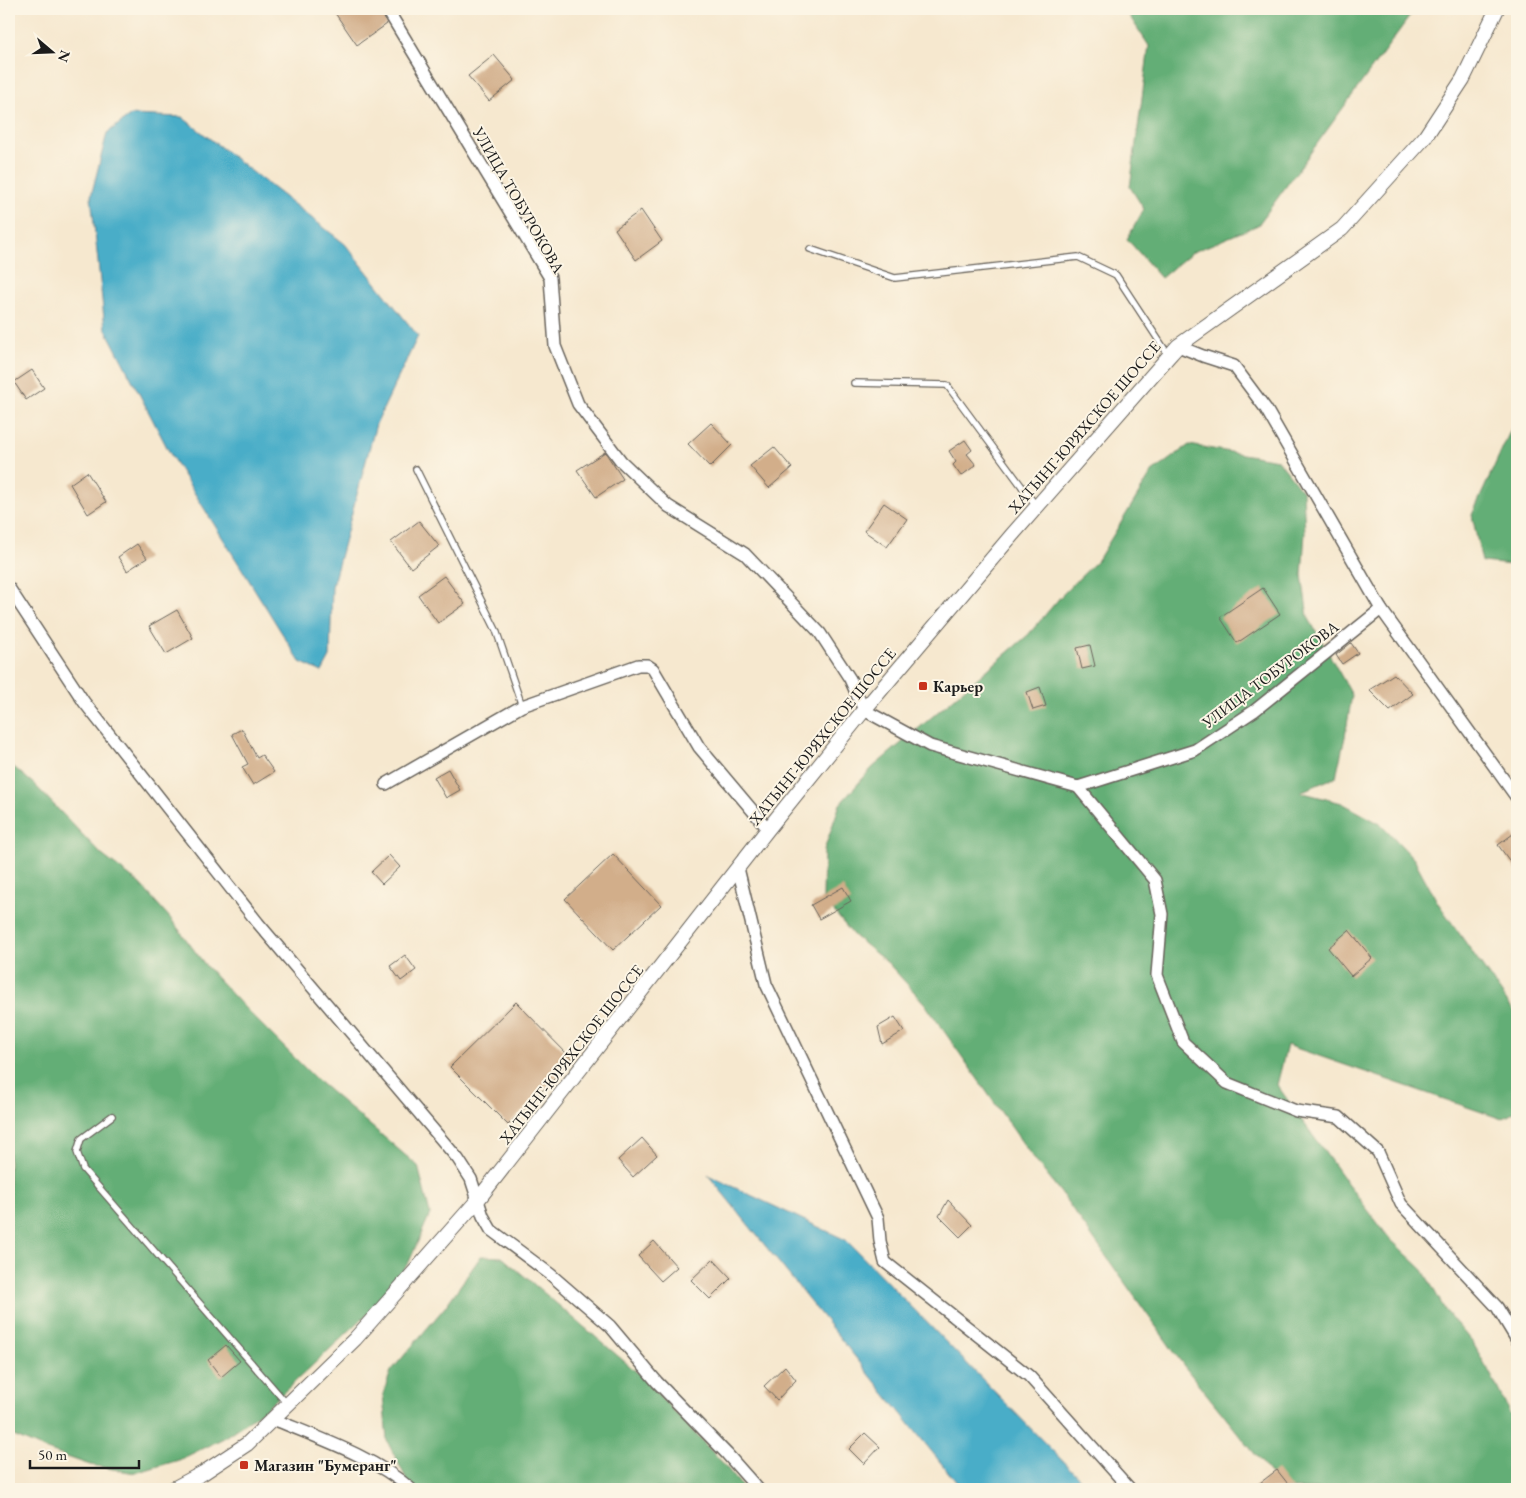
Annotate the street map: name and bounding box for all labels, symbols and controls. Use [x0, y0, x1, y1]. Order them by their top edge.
north arrow [28, 28, 78, 78]
text: N [54, 48, 75, 65]
street label: УЛИЦА ТОБУРОКОВА [468, 122, 570, 278]
street label: ХАТЫНГ-ЮРЯХСКОЕ ШОССЕ [1003, 337, 1165, 519]
street label: УЛИЦА ТОБУРОКОВА [1197, 616, 1344, 733]
street label: ХАТЫНГ-ЮРЯХСКОЕ ШОССЕ [744, 643, 901, 830]
place label: Карьер [933, 676, 983, 697]
marker: Карьер [917, 680, 929, 692]
street label: ХАТЫНГ-ЮРЯХСКОЕ ШОССЕ [494, 960, 648, 1149]
scale bar [30, 1438, 139, 1470]
text: 50 m [38, 1445, 67, 1464]
place label: Магазин "Бумеранг" [254, 1455, 397, 1476]
marker: Магазин "Бумеранг" [238, 1459, 250, 1471]

